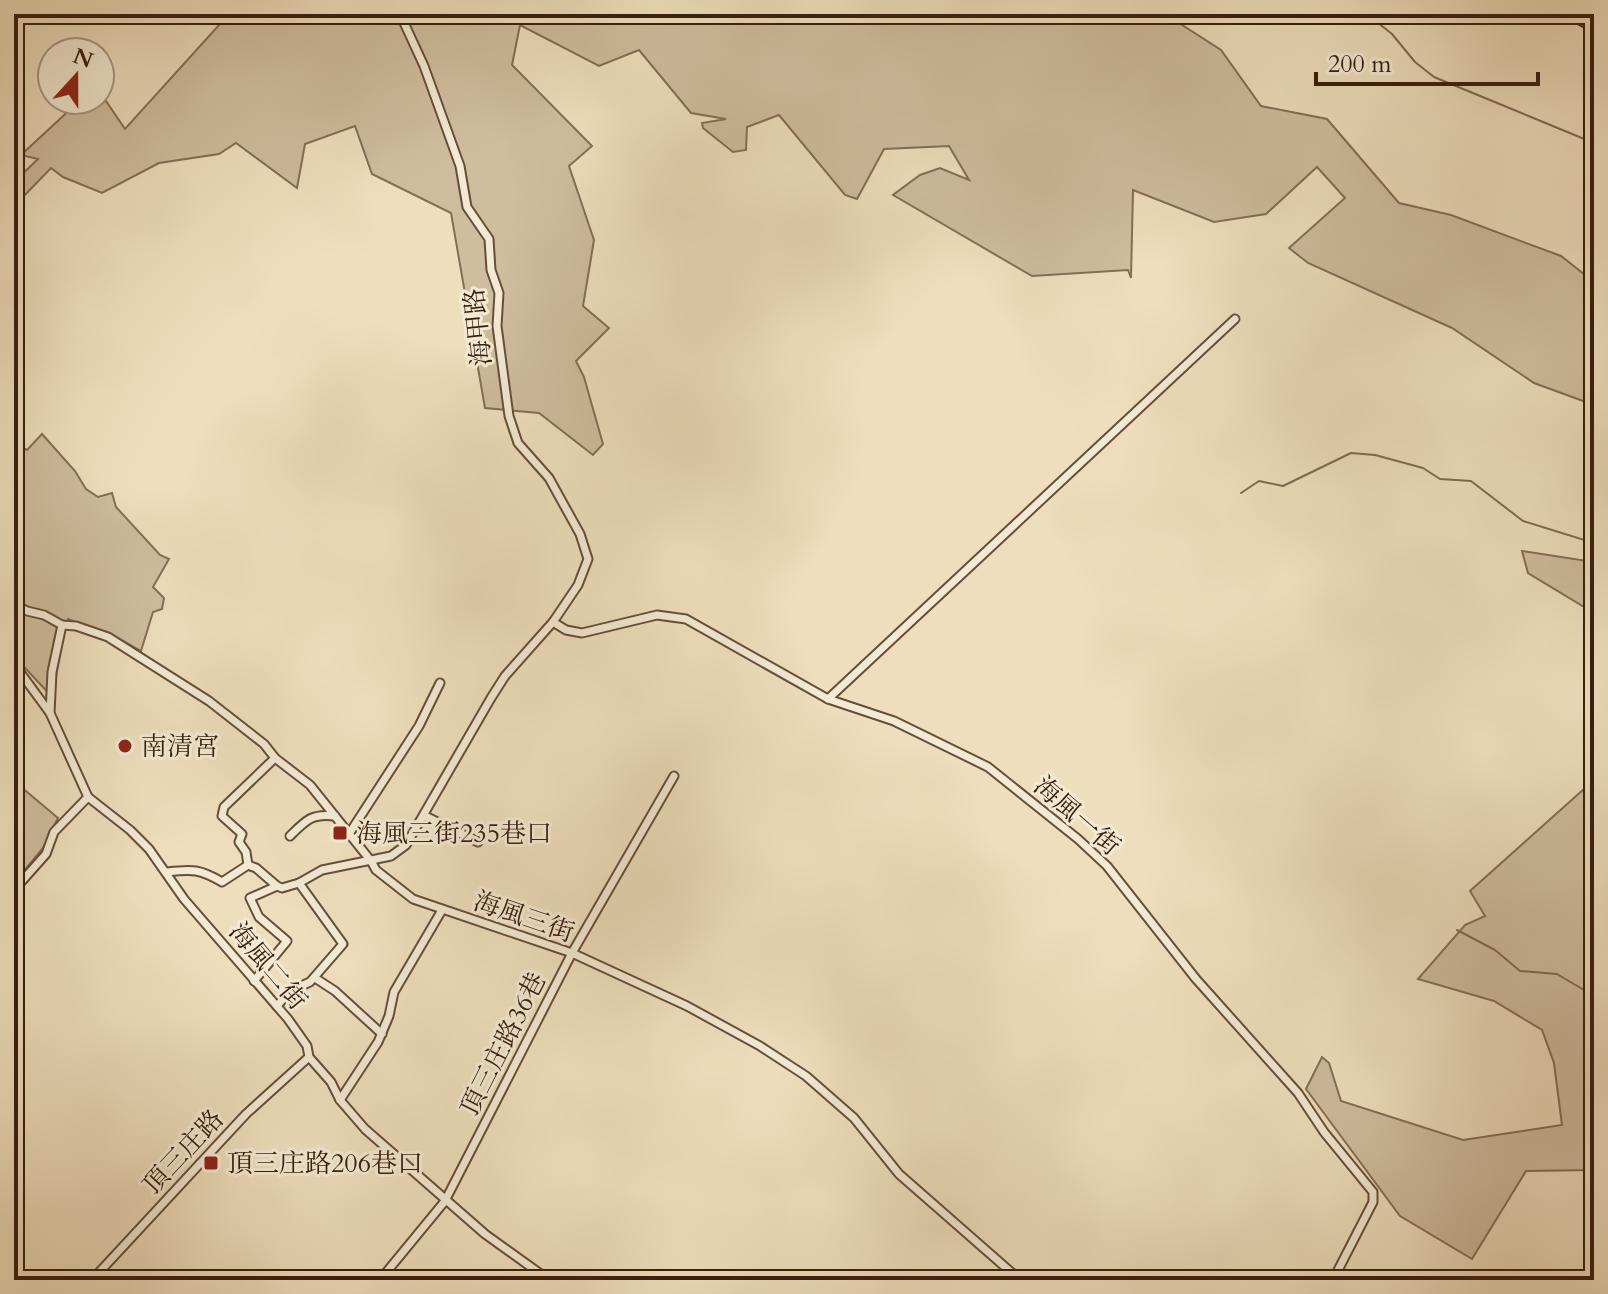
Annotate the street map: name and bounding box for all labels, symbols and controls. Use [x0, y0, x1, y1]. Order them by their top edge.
north arrow [36, 36, 116, 116]
scale bar [1316, 36, 1538, 86]
text: N [69, 41, 97, 76]
text: 200 m [1328, 48, 1392, 81]
street label: 海甲路 [457, 286, 499, 368]
place label: 南清宮 [141, 729, 219, 764]
marker: 南清宮 [116, 737, 134, 755]
street label: 海風一街 [1026, 769, 1128, 863]
place label: 海風三街235巷口 [356, 816, 552, 851]
marker: 海風三街235巷口 [331, 824, 349, 842]
street label: 海風三街 [469, 884, 579, 950]
street label: 海風二街 [221, 915, 315, 1017]
street label: 頂三庄路36巷 [452, 966, 554, 1122]
street label: 頂三庄路 [135, 1102, 231, 1202]
place label: 頂三庄路206巷口 [227, 1146, 423, 1181]
marker: 頂三庄路206巷口 [202, 1154, 220, 1172]

